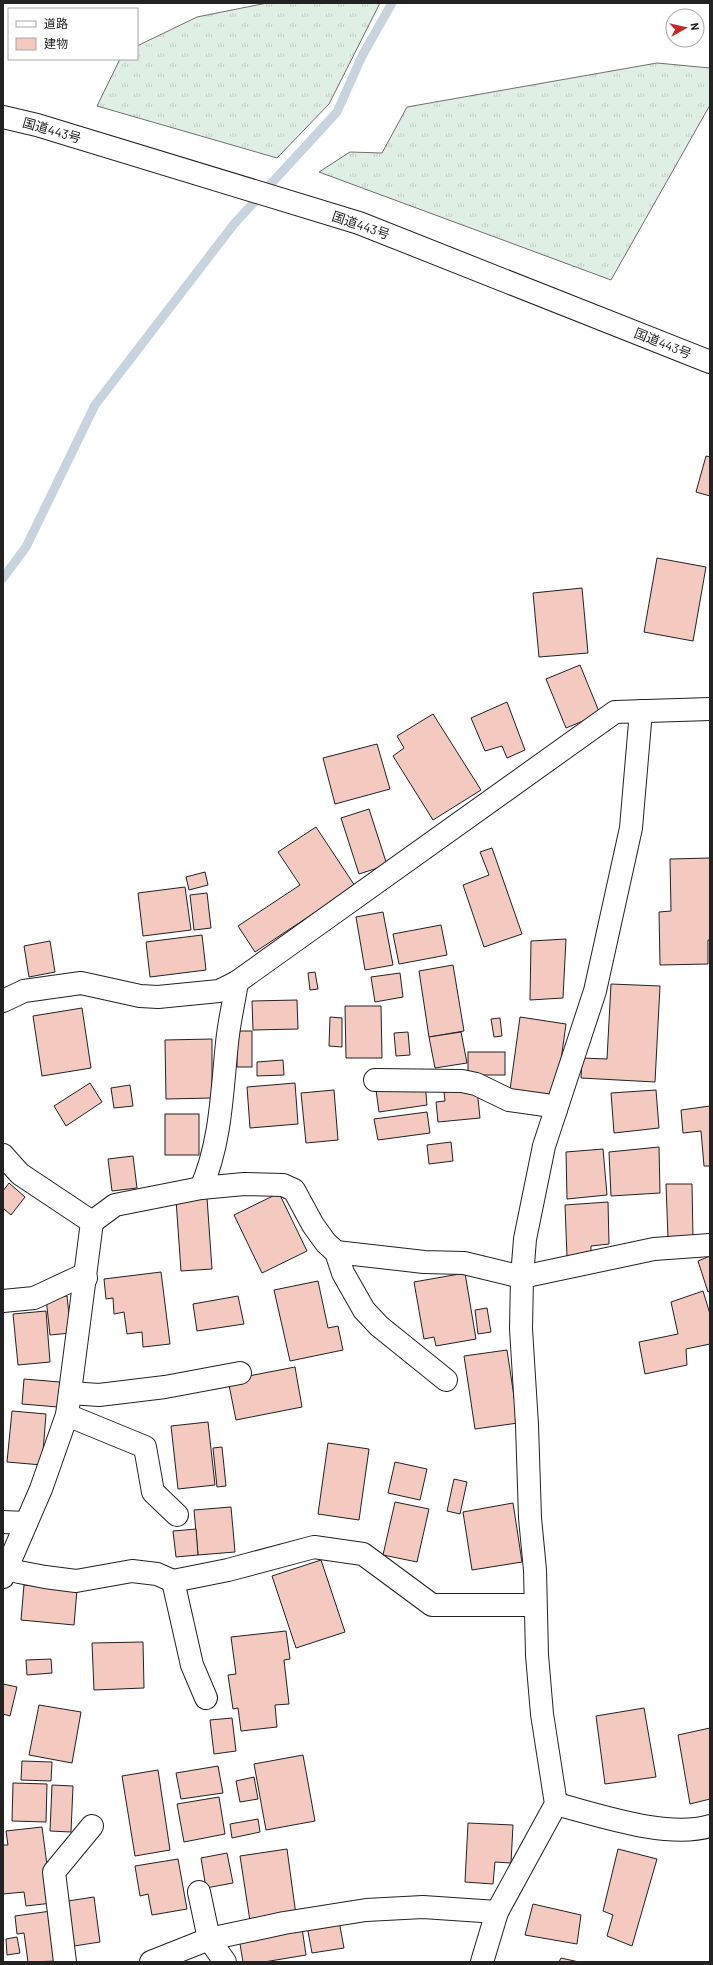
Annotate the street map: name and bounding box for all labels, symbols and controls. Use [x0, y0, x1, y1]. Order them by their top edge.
legend [8, 8, 138, 60]
north arrow [665, 8, 705, 48]
text: 道路 [44, 16, 68, 30]
text: N [688, 22, 702, 31]
text: 建物 [44, 36, 68, 50]
street label: 国道443号 [21, 114, 83, 146]
street label: 国道443号 [330, 208, 392, 242]
street label: 国道443号 [632, 324, 694, 362]

